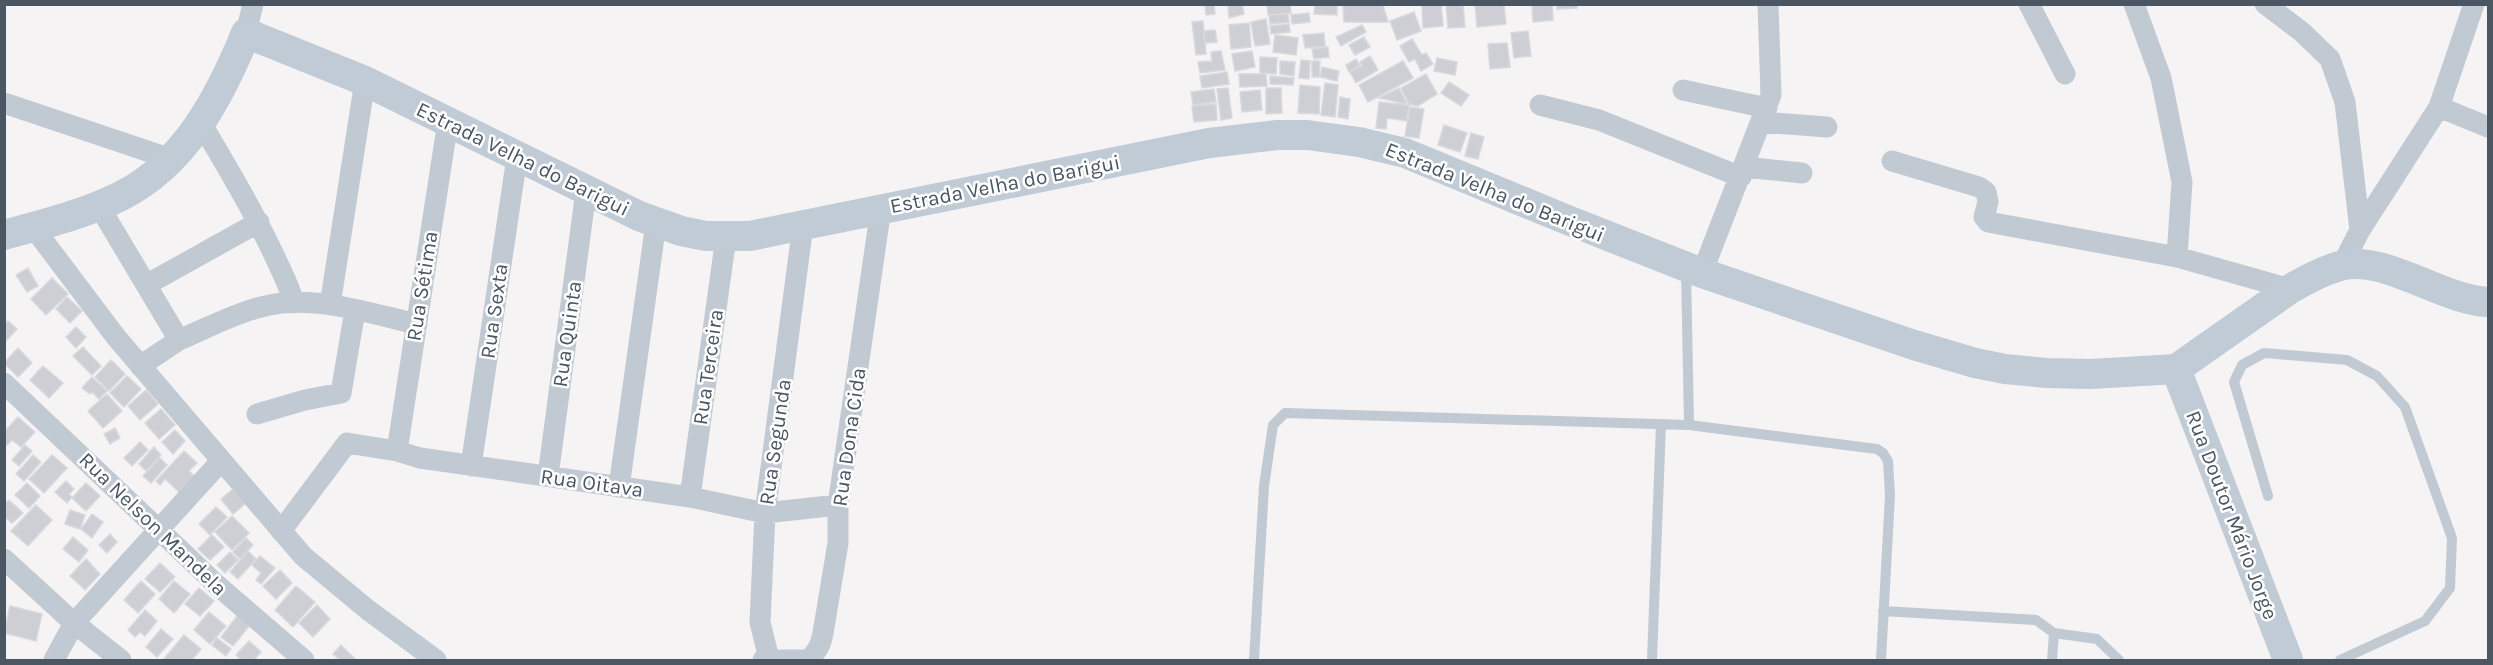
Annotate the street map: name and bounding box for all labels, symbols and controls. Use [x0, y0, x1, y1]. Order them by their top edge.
street label: Estrada Velha do Barigui [413, 97, 633, 221]
street label: Estrada Velha do Barigui [1382, 137, 1608, 247]
street label: Estrada Velha do Barigui [888, 150, 1122, 218]
street label: Rua Sétima [401, 229, 443, 343]
street label: Rua Sexta [475, 262, 513, 360]
street label: Rua Quinta [548, 279, 586, 389]
street label: Rua Terceira [688, 308, 728, 426]
street label: Rua Dona Cida [827, 366, 871, 508]
street label: Rua Segunda [754, 378, 796, 506]
street label: Rua Doutor Mário Jorge [2181, 407, 2283, 623]
street label: Rua Nelson Mandela [74, 447, 232, 601]
street label: Rua Oitava [539, 464, 645, 502]

